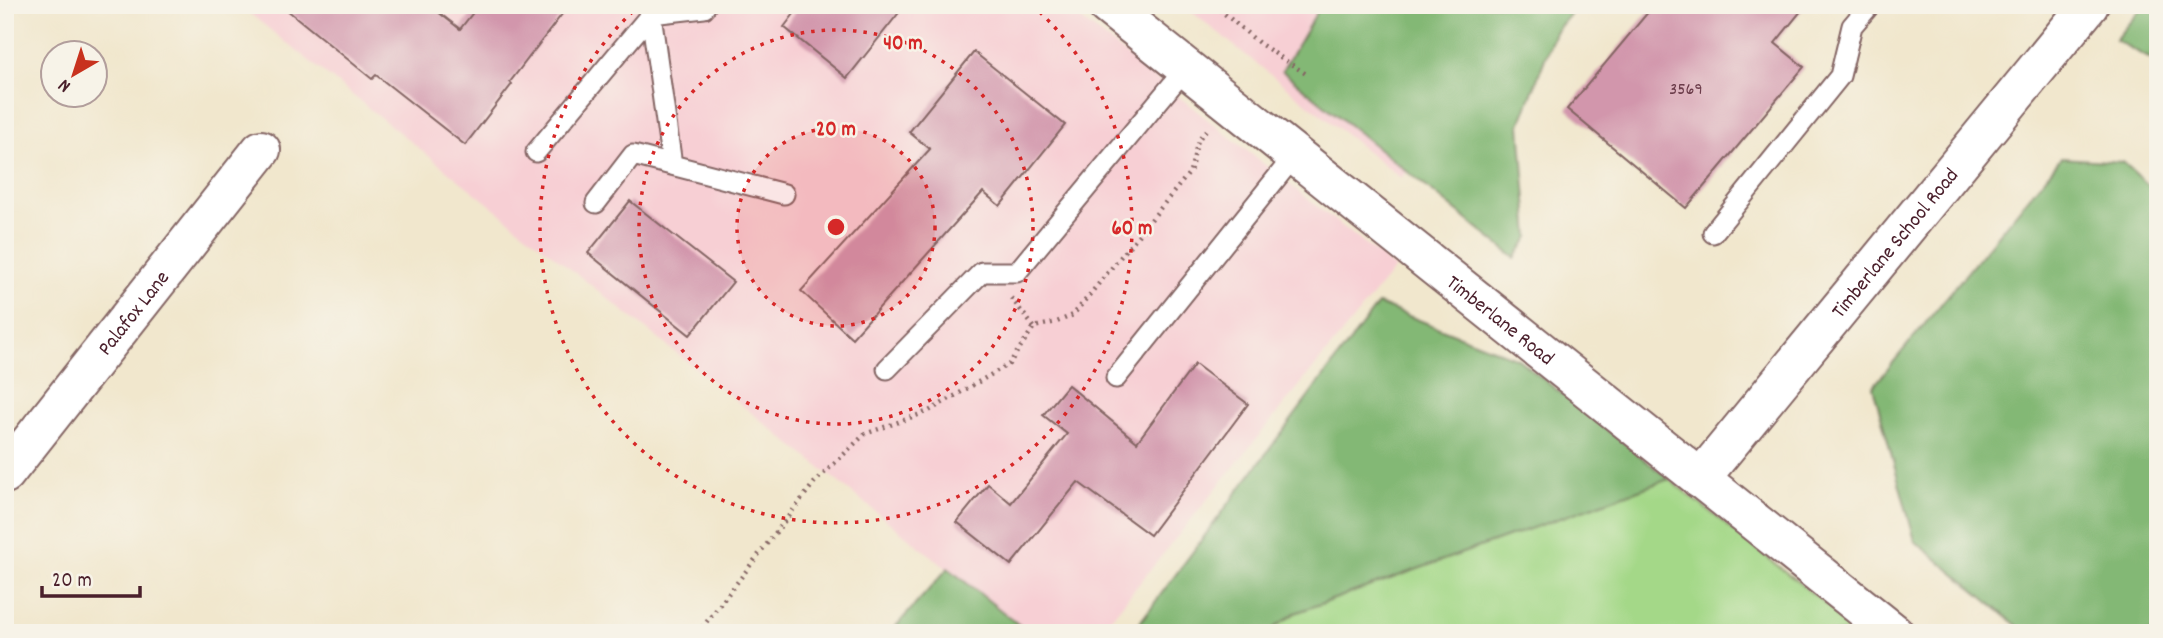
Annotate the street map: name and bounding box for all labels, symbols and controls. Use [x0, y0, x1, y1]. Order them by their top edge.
text: 40 m [883, 30, 923, 60]
north arrow [38, 38, 108, 108]
text: N [53, 71, 78, 98]
house number: 3569 [1669, 78, 1703, 103]
text: 20 m [816, 116, 856, 146]
street label: Timberlane School Road [1826, 163, 1967, 326]
centre of rings [824, 215, 848, 239]
text: 60 m [1112, 215, 1152, 245]
street label: Palafox Lane [92, 265, 178, 363]
street label: Timberlane Road [1439, 269, 1560, 374]
scale bar [42, 554, 140, 598]
text: 20 m [52, 567, 92, 597]

